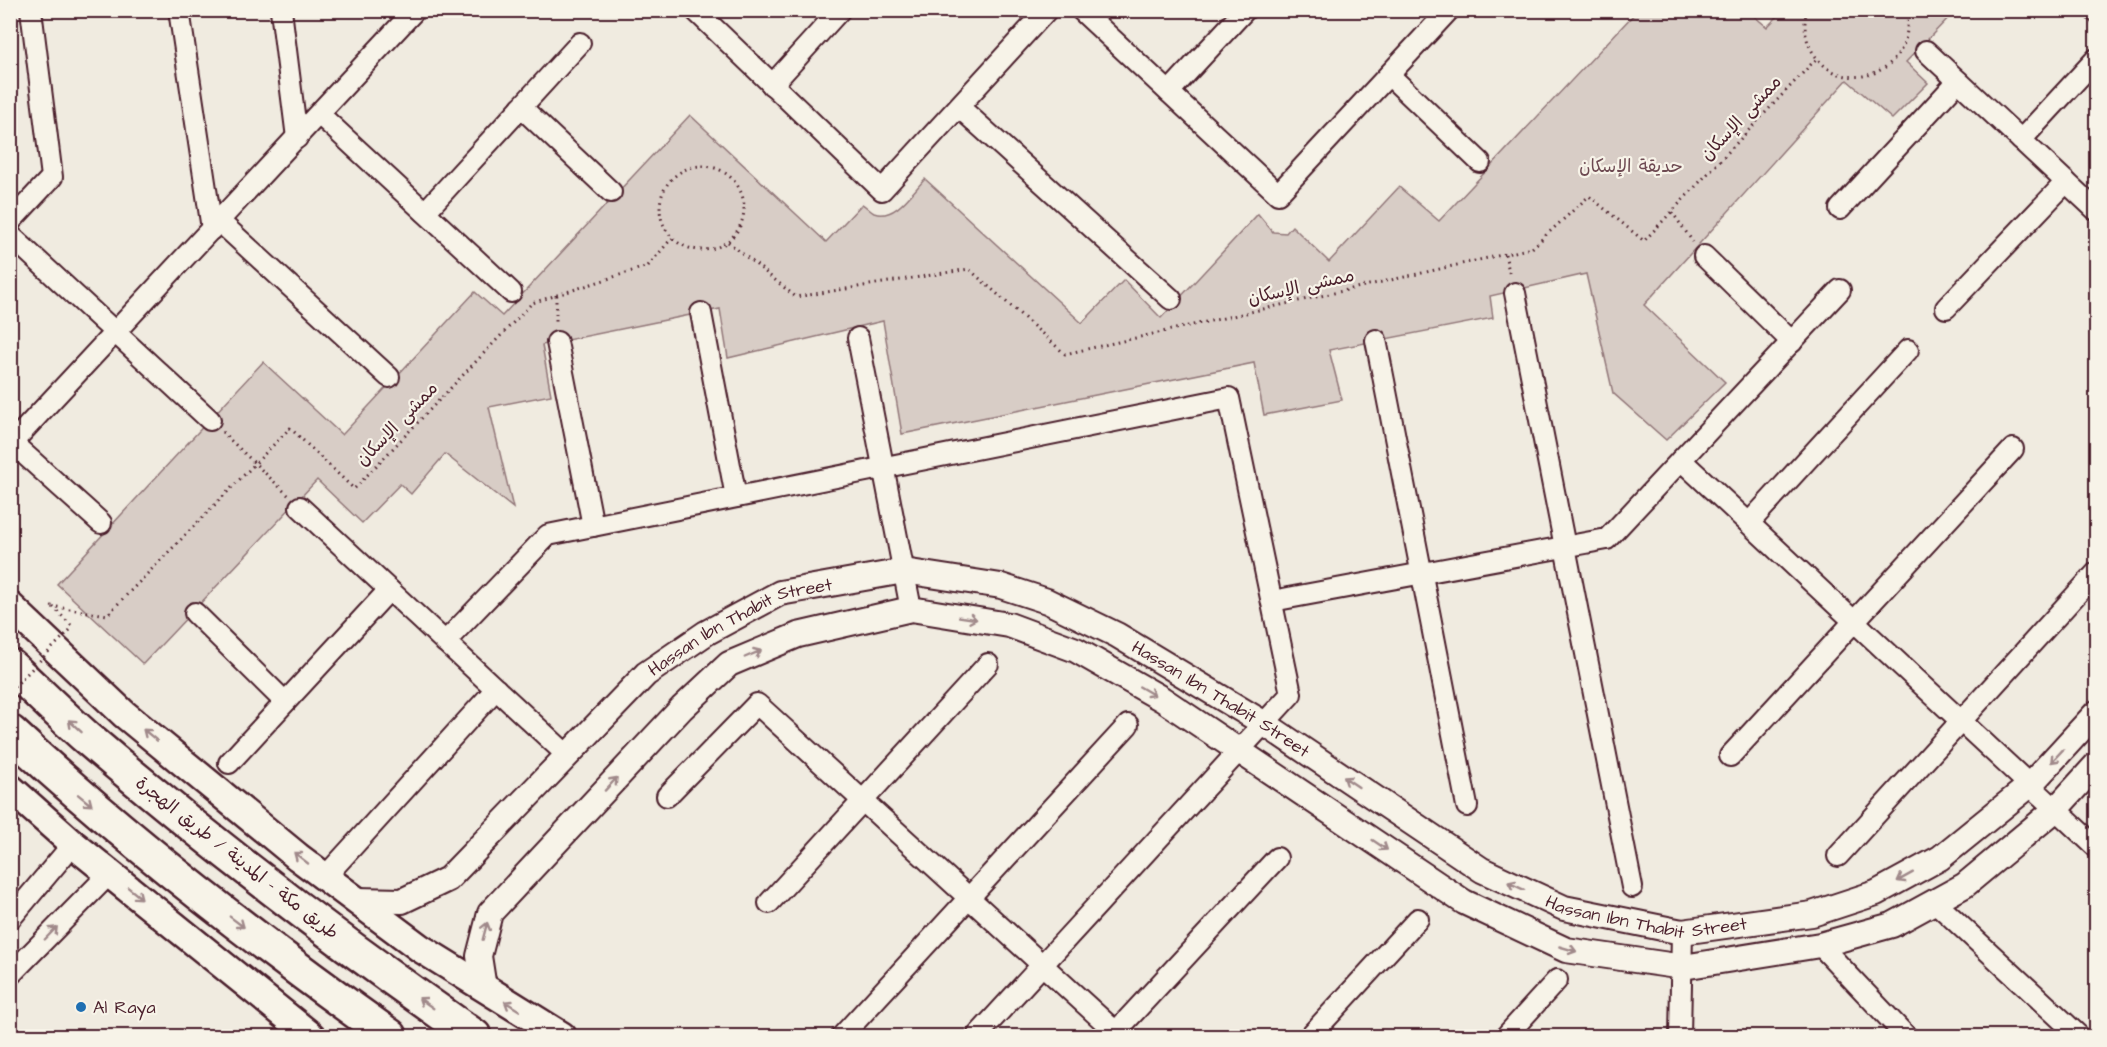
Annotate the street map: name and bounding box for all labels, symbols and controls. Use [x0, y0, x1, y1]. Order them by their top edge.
street label: ممشى الإسكان [1695, 70, 1787, 166]
park label: حديقة الإسكان [1579, 154, 1683, 179]
street label: ممشى الإسكان [1245, 263, 1357, 311]
street label: ممشى الإسكان [350, 376, 444, 472]
street label: Hassan Ibn Thabit Street [643, 571, 835, 682]
one-way arrow [958, 613, 978, 624]
street label: Hassan Ibn Thabit Street [1127, 634, 1315, 764]
one-way arrow [743, 648, 762, 659]
one-way arrow [1138, 685, 1155, 697]
one-way arrow [67, 719, 82, 734]
one-way arrow [143, 728, 158, 742]
one-way arrow [2050, 748, 2064, 763]
street label: طريق مكة - المدينة / طريق الهجرة [130, 771, 344, 945]
one-way arrow [1344, 776, 1360, 788]
one-way arrow [603, 777, 618, 792]
one-way arrow [77, 793, 93, 806]
one-way arrow [1371, 840, 1388, 852]
one-way arrow [293, 852, 309, 865]
one-way arrow [1897, 872, 1915, 883]
one-way arrow [1508, 879, 1526, 891]
one-way arrow [127, 887, 143, 900]
street label: Hassan Ibn Thabit Street [1541, 889, 1749, 945]
one-way arrow [228, 916, 244, 929]
one-way arrow [480, 922, 492, 941]
one-way arrow [44, 926, 58, 941]
one-way arrow [1558, 944, 1577, 955]
place label: Al Raya [93, 995, 156, 1021]
one-way arrow [418, 997, 434, 1009]
one-way arrow [504, 999, 521, 1011]
marker: Al Raya [74, 1000, 88, 1014]

